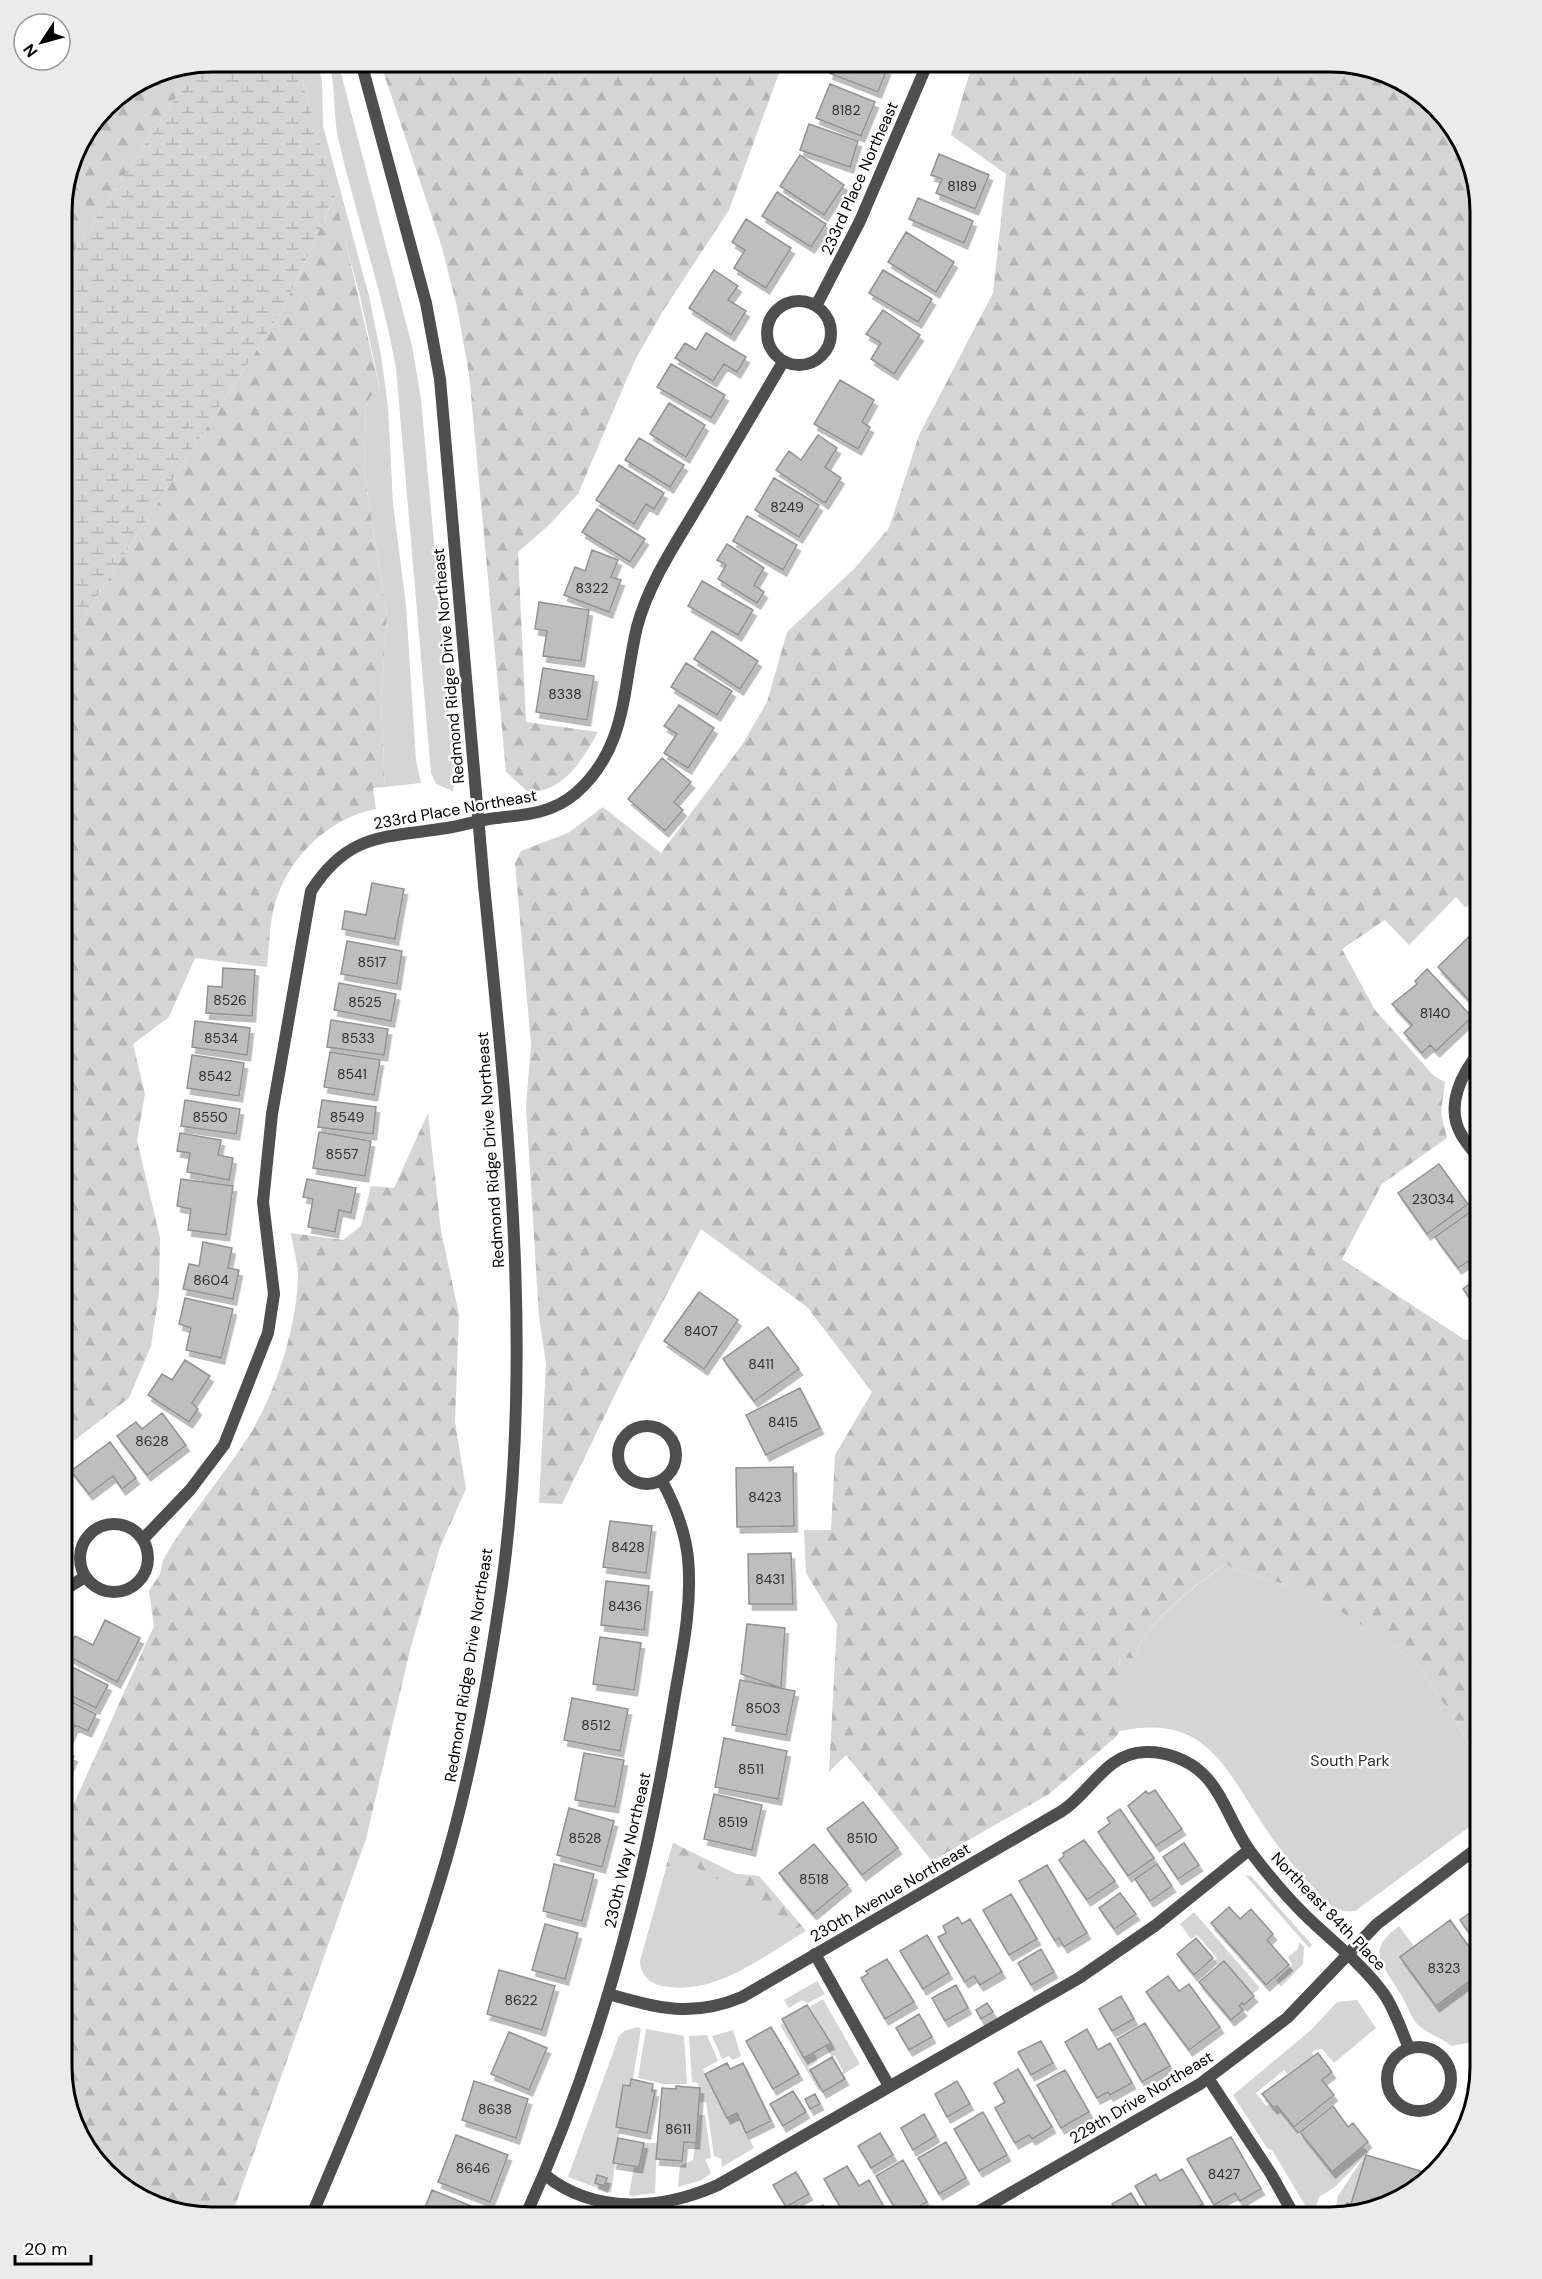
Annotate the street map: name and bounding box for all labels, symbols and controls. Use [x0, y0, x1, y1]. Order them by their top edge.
north arrow [12, 12, 72, 72]
text: N [18, 40, 42, 61]
street label: 233rd Place Northeast [816, 98, 903, 258]
house number: 8182 [832, 101, 860, 119]
house number: 8189 [947, 177, 977, 195]
house number: 8249 [770, 498, 804, 516]
street label: Redmond Ridge Drive Northeast [428, 547, 469, 785]
house number: 8322 [576, 579, 608, 597]
house number: 8338 [548, 685, 582, 703]
street label: 233rd Place Northeast [372, 785, 539, 834]
house number: 8517 [358, 953, 386, 971]
house number: 8526 [213, 991, 247, 1009]
house number: 8525 [348, 993, 382, 1011]
house number: 8140 [1420, 1004, 1450, 1022]
house number: 8534 [204, 1029, 238, 1047]
house number: 8533 [341, 1029, 375, 1047]
street label: Redmond Ridge Drive Northeast [472, 1031, 509, 1269]
house number: 8541 [337, 1065, 367, 1083]
house number: 8542 [198, 1067, 232, 1085]
house number: 8550 [192, 1108, 228, 1126]
house number: 8549 [330, 1108, 364, 1126]
house number: 8557 [326, 1145, 358, 1163]
house number: 23034 [1412, 1190, 1455, 1208]
house number: 8604 [193, 1271, 229, 1289]
house number: 8407 [684, 1322, 718, 1340]
house number: 8411 [748, 1355, 774, 1373]
house number: 8415 [768, 1413, 798, 1431]
house number: 8628 [135, 1432, 169, 1450]
house number: 8423 [748, 1488, 782, 1506]
house number: 8428 [611, 1538, 645, 1556]
street label: Redmond Ridge Drive Northeast [440, 1547, 497, 1784]
house number: 8431 [755, 1570, 785, 1588]
house number: 8436 [608, 1597, 642, 1615]
house number: 8503 [746, 1699, 780, 1717]
house number: 8512 [581, 1716, 611, 1734]
park label: South Park [1310, 1750, 1390, 1771]
house number: 8511 [738, 1760, 764, 1778]
street label: 230th Way Northeast [599, 1770, 656, 1930]
house number: 8519 [718, 1813, 748, 1831]
house number: 8528 [568, 1829, 602, 1847]
house number: 8510 [847, 1829, 878, 1847]
street label: 230th Avenue Northeast [806, 1838, 974, 1947]
street label: Northeast 84th Place [1267, 1848, 1391, 1975]
house number: 8518 [799, 1870, 829, 1888]
house number: 8323 [1427, 1959, 1461, 1977]
house number: 8622 [504, 1991, 538, 2009]
street label: 229th Drive Northeast [1066, 2046, 1217, 2149]
house number: 8638 [478, 2100, 512, 2118]
house number: 8611 [665, 2120, 691, 2138]
house number: 8646 [456, 2159, 490, 2177]
house number: 8427 [1208, 2165, 1240, 2183]
scale bar [15, 2228, 92, 2266]
text: 20 m [24, 2237, 67, 2261]

